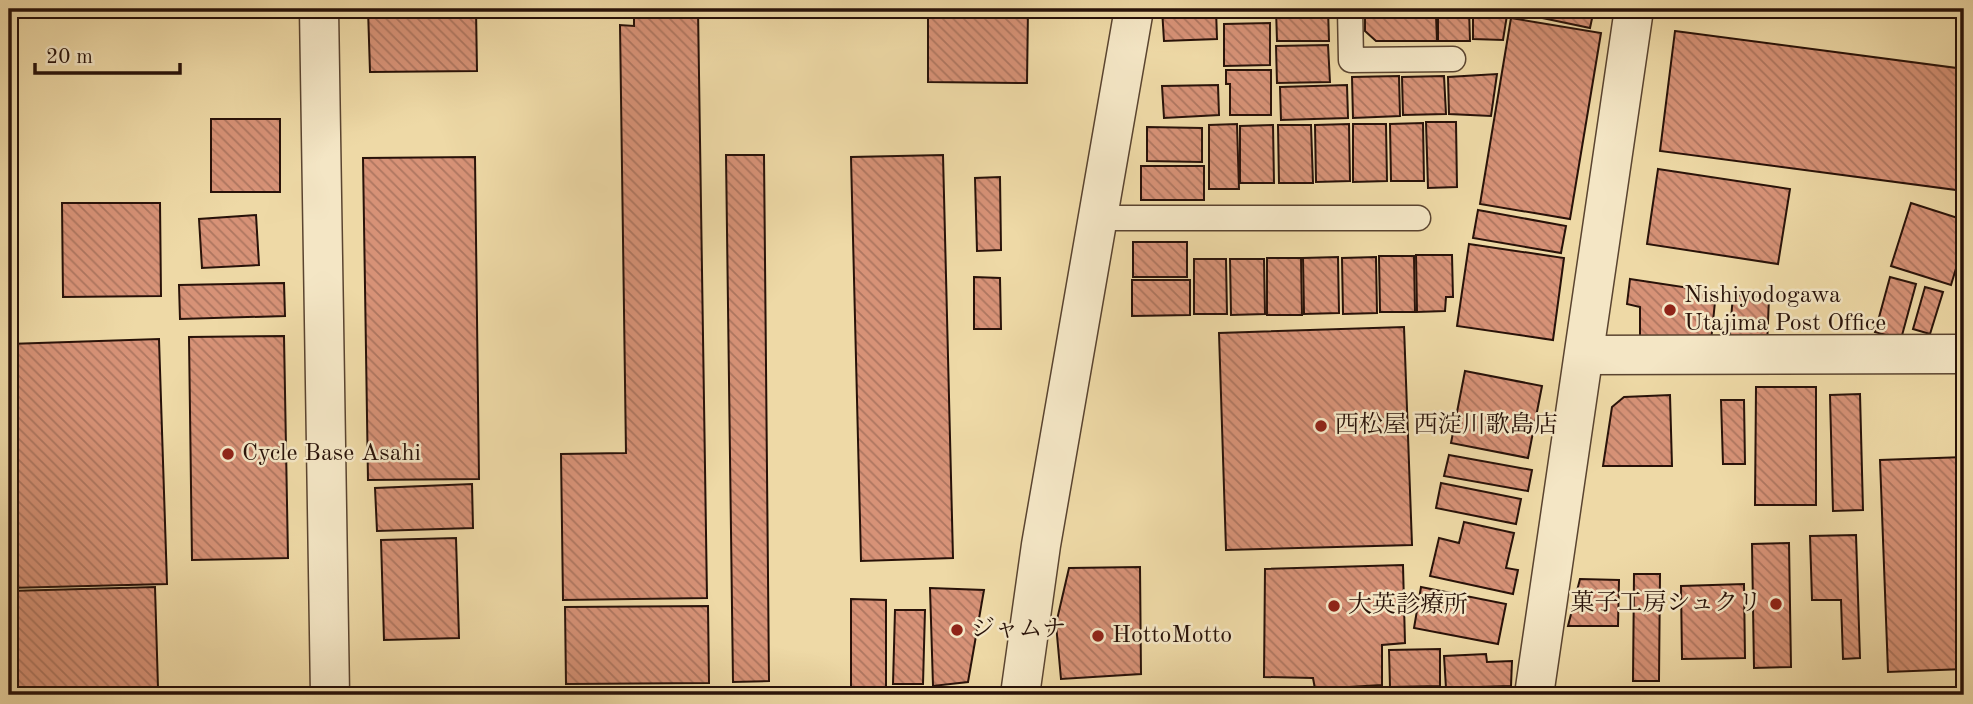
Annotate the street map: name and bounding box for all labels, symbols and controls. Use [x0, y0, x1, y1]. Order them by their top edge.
scale bar [35, 32, 180, 76]
text: 20 m [46, 47, 93, 68]
place label: Nishiyodogawa Utajima Post Office [1684, 284, 1886, 336]
marker: Nishiyodogawa Utajima Post Office [1662, 302, 1678, 318]
place label: 西松屋 西淀川歌島店 [1335, 411, 1558, 438]
marker: 西松屋 西淀川歌島店 [1313, 418, 1329, 434]
place label: Cycle Base Asahi [242, 442, 421, 466]
marker: Cycle Base Asahi [220, 446, 236, 462]
place label: 菓子工房シュクリ [1570, 589, 1762, 616]
place label: 大英診療所 [1348, 591, 1468, 618]
marker: 菓子工房シュクリ [1768, 596, 1784, 612]
marker: 大英診療所 [1326, 598, 1342, 614]
place label: ジャムナ [971, 616, 1066, 642]
marker: ジャムナ [949, 622, 965, 638]
place label: HottoMotto [1112, 624, 1232, 648]
marker: HottoMotto [1090, 628, 1106, 644]

